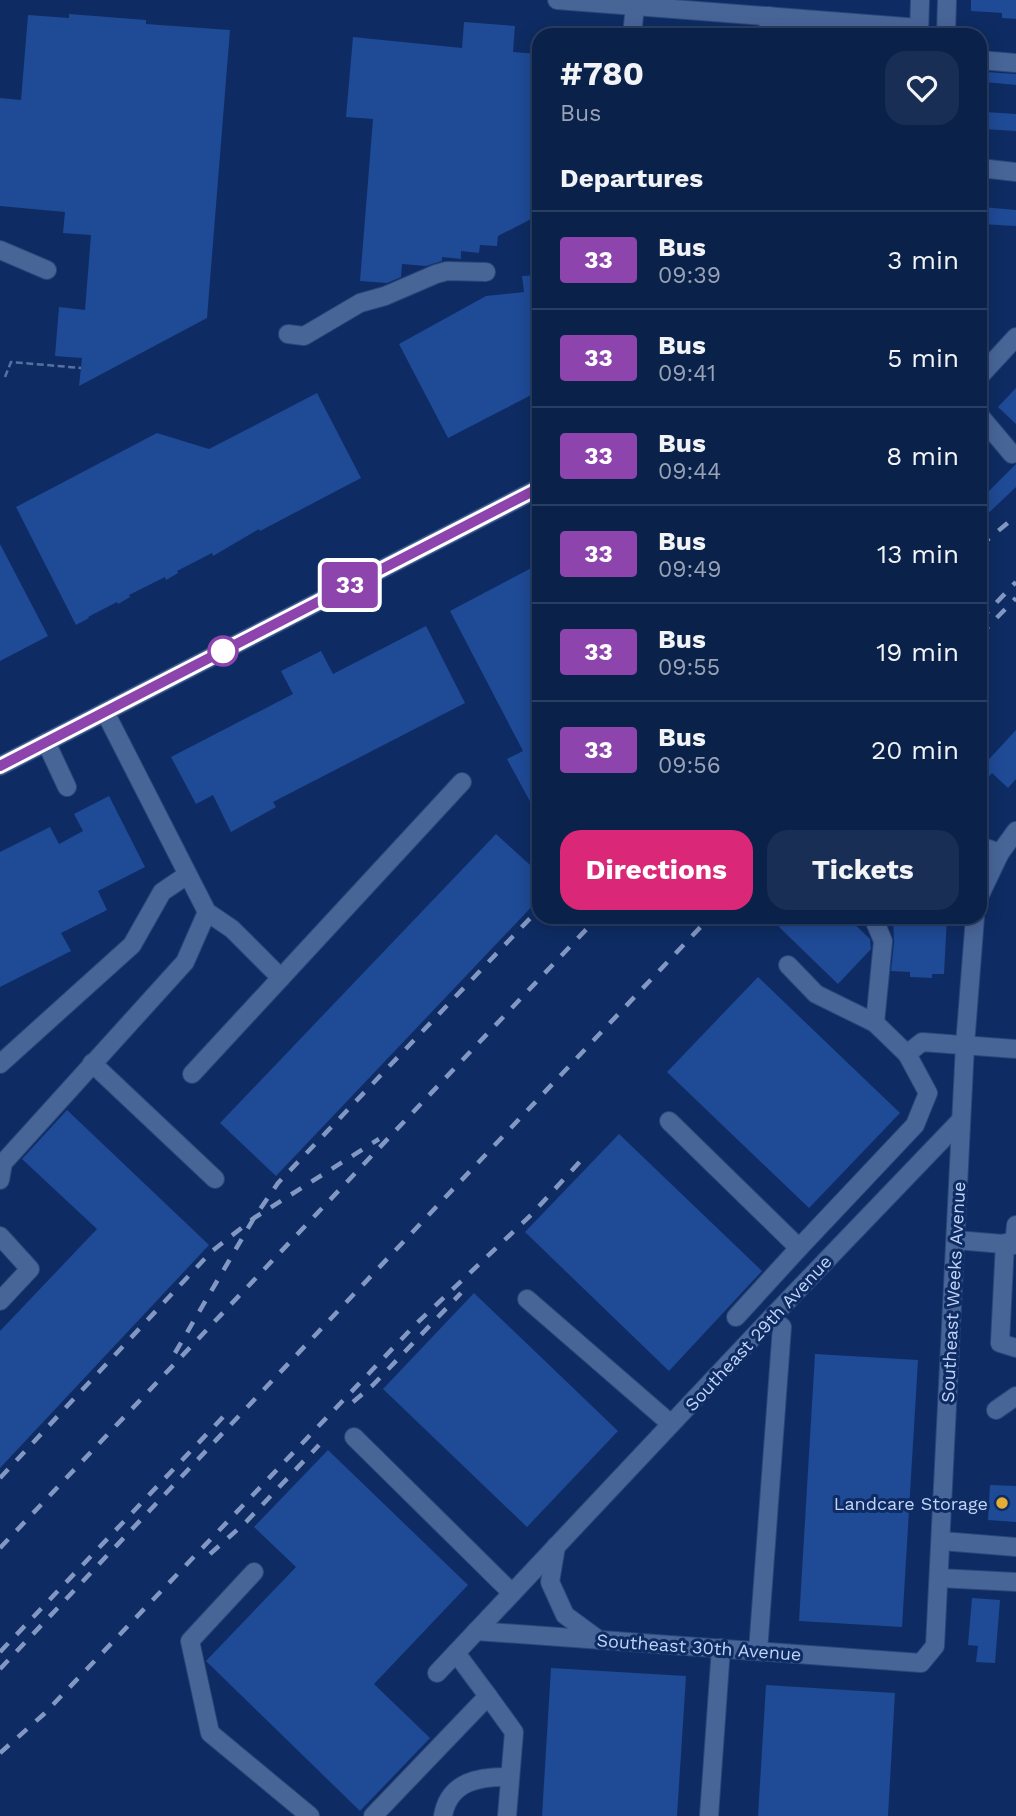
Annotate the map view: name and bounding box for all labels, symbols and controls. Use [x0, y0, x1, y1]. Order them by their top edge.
button: heart [885, 51, 959, 125]
text: #780 [560, 54, 644, 93]
text: Bus [560, 100, 601, 127]
text: Departures [560, 163, 703, 193]
text: Bus [658, 232, 706, 262]
text: 3 min [887, 245, 959, 275]
text: 33 [584, 246, 613, 274]
text: 09:39 [658, 262, 721, 289]
text: Bus [658, 330, 706, 360]
text: 5 min [887, 343, 959, 373]
text: 33 [584, 344, 613, 372]
text: 09:41 [658, 360, 716, 387]
text: Bus [658, 428, 706, 458]
text: 8 min [886, 441, 959, 471]
text: 33 [584, 442, 613, 470]
text: 09:44 [658, 458, 721, 485]
text: Bus [658, 526, 706, 556]
text: 13 min [877, 539, 959, 569]
text: 33 [584, 540, 613, 568]
text: 09:49 [658, 556, 722, 583]
line badge: 33 [318, 562, 382, 608]
text: 33 [336, 571, 364, 599]
text: Bus [658, 624, 706, 654]
unlabelled marker [208, 636, 238, 666]
text: 19 min [876, 637, 959, 667]
text: 33 [584, 638, 613, 666]
text: 09:55 [658, 654, 720, 681]
text: Bus [658, 722, 706, 752]
text: 20 min [871, 735, 959, 765]
text: 33 [584, 736, 613, 764]
text: 09:56 [658, 752, 721, 779]
button: Directions [560, 830, 753, 910]
button: Tickets [767, 830, 959, 910]
street label: Southeast Weeks Avenue [937, 1181, 969, 1403]
street label: Southeast 29th Avenue [680, 1251, 836, 1415]
place label: Landcare Storage [834, 1493, 988, 1514]
marker: Landcare Storage [994, 1495, 1010, 1511]
street label: Southeast 30th Avenue [596, 1629, 802, 1665]

